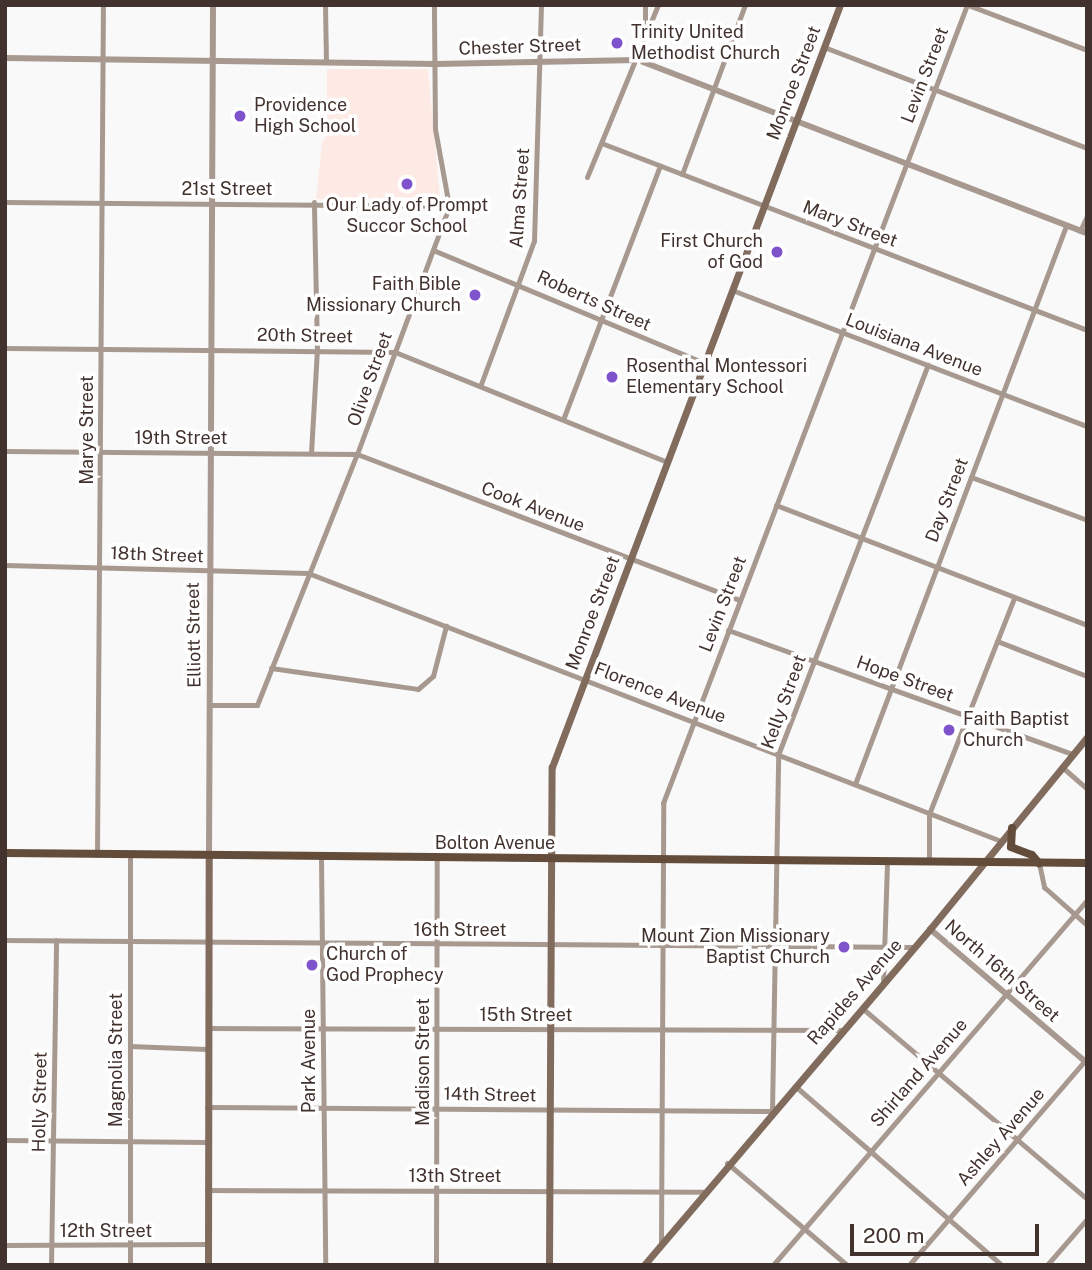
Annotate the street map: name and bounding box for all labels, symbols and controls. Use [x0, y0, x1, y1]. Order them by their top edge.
place label: Trinity United Methodist Church [631, 22, 780, 64]
street label: Monroe Street [762, 23, 826, 143]
street label: Levin Street [897, 24, 953, 126]
street label: Chester Street [458, 34, 582, 60]
marker: Trinity United Methodist Church [609, 35, 625, 51]
place label: Providence High School [254, 95, 356, 138]
marker: Providence High School [232, 108, 248, 124]
street label: Alma Street [506, 147, 534, 249]
marker: Our Lady of Prompt Succor School [399, 176, 415, 192]
street label: 21st Street [182, 178, 272, 200]
place label: Our Lady of Prompt Succor School [326, 195, 488, 238]
street label: Mary Street [800, 196, 900, 252]
place label: First Church of God [660, 231, 763, 274]
marker: First Church of God [769, 244, 785, 260]
street label: Roberts Street [534, 266, 654, 336]
place label: Faith Bible Missionary Church [306, 274, 461, 316]
marker: Faith Bible Missionary Church [467, 287, 483, 303]
street label: Louisiana Avenue [842, 309, 986, 381]
street label: 20th Street [257, 324, 353, 348]
street label: Olive Street [343, 329, 397, 429]
place label: Rosenthal Montessori Elementary School [626, 356, 807, 398]
marker: Rosenthal Montessori Elementary School [604, 369, 620, 385]
street label: Marye Street [76, 375, 98, 485]
street label: 19th Street [135, 427, 227, 449]
street label: Day Street [921, 455, 973, 545]
street label: Cook Avenue [478, 477, 588, 537]
street label: 18th Street [110, 543, 204, 567]
street label: Monroe Street [561, 553, 625, 673]
street label: Levin Street [695, 553, 751, 655]
street label: Elliott Street [182, 582, 206, 688]
street label: Hope Street [854, 651, 956, 707]
street label: Kelly Street [757, 652, 811, 752]
street label: Florence Avenue [591, 658, 729, 728]
place label: Faith Baptist Church [963, 709, 1069, 752]
marker: Faith Baptist Church [941, 722, 957, 738]
street label: Bolton Avenue [435, 832, 555, 854]
street label: North 16th Street [940, 915, 1064, 1027]
street label: 16th Street [414, 919, 506, 941]
place label: Mount Zion Missionary Baptist Church [641, 926, 830, 968]
street label: Rapides Avenue [803, 935, 907, 1049]
marker: Mount Zion Missionary Baptist Church [836, 939, 852, 955]
place label: Church of God Prophecy [326, 944, 444, 986]
marker: Church of God Prophecy [304, 957, 320, 973]
street label: Magnolia Street [105, 993, 127, 1127]
street label: Madison Street [412, 998, 434, 1126]
street label: 15th Street [479, 1004, 573, 1026]
street label: Park Avenue [298, 1009, 320, 1113]
street label: Shirland Avenue [866, 1014, 972, 1132]
street label: Holly Street [28, 1051, 52, 1153]
street label: 14th Street [443, 1083, 537, 1107]
street label: Ashley Avenue [953, 1084, 1049, 1190]
street label: 13th Street [409, 1165, 501, 1187]
scale bar [854, 1210, 1043, 1254]
street label: 12th Street [60, 1220, 152, 1242]
text: 200 m [863, 1223, 924, 1248]

